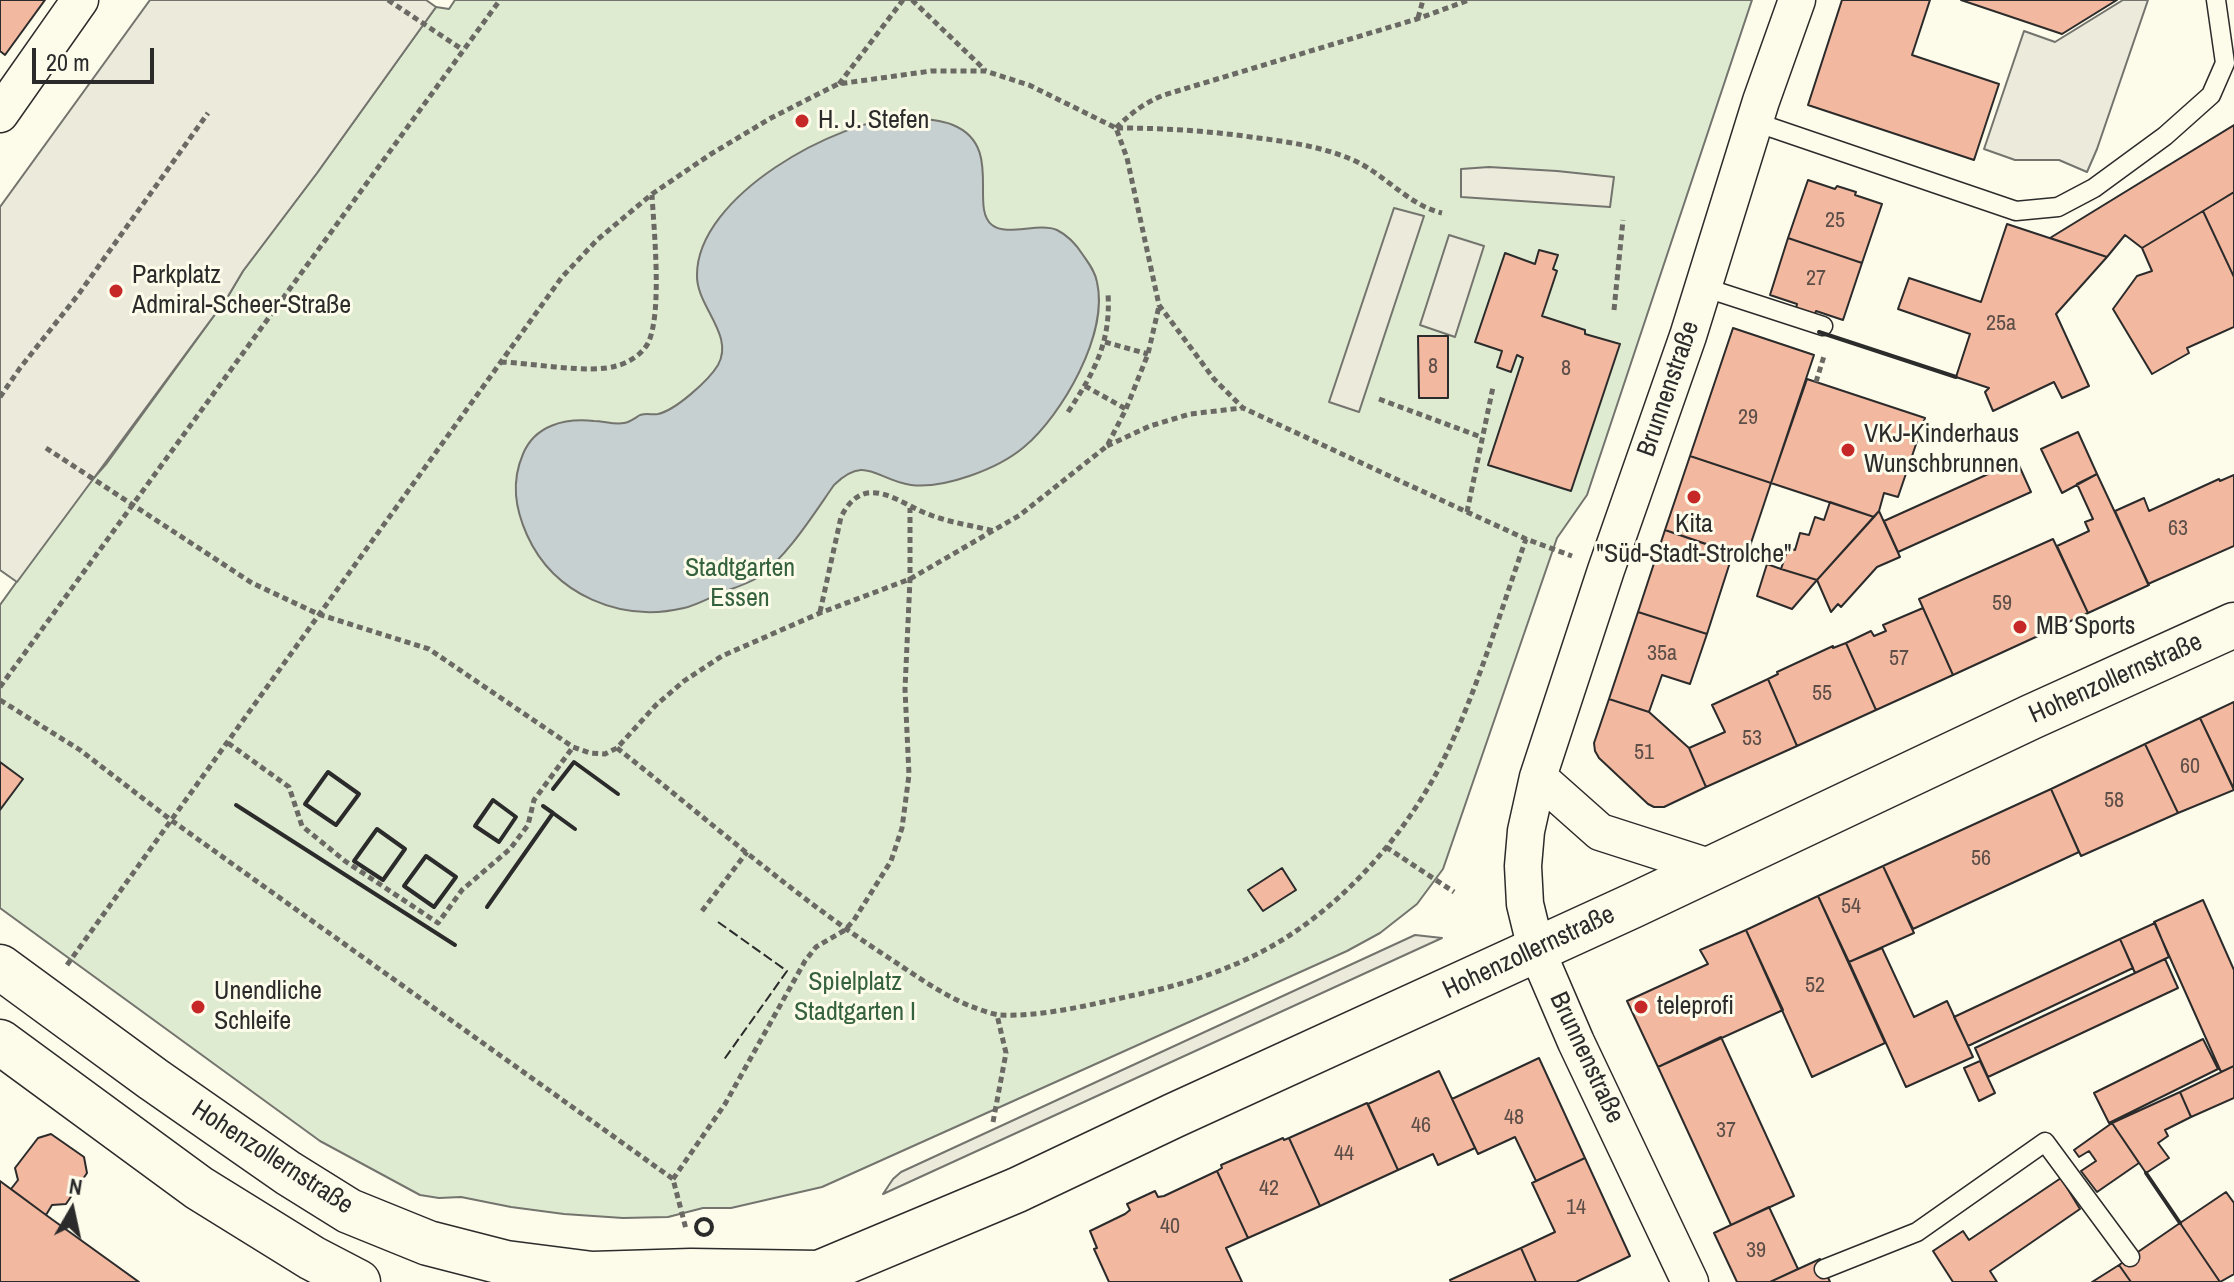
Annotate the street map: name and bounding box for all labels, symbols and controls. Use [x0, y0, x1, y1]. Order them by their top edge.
scale bar [36, 32, 158, 82]
text: 20 m [46, 46, 90, 78]
place label: H. J. Stefen [818, 105, 929, 137]
marker: H. J. Stefen [793, 112, 811, 130]
house number: 25 [1825, 208, 1845, 234]
place label: Parkplatz Admiral-Scheer-Straße [132, 260, 351, 322]
house number: 27 [1806, 266, 1826, 292]
marker: Parkplatz Admiral-Scheer-Straße [107, 282, 125, 300]
house number: 25a [1986, 311, 2016, 337]
street label: Brunnenstraße [1631, 317, 1707, 461]
house number: 8 [1428, 354, 1438, 380]
house number: 8 [1561, 356, 1571, 382]
house number: 29 [1738, 405, 1758, 431]
place label: VKJ-Kinderhaus Wunschbrunnen [1864, 419, 2019, 480]
marker: VKJ-Kinderhaus Wunschbrunnen [1839, 441, 1857, 459]
marker: Kita "Süd-Stadt-Strolche" [1685, 488, 1703, 506]
place label: Kita "Süd-Stadt-Strolche" [1596, 509, 1792, 570]
house number: 63 [2168, 516, 2188, 542]
park label: Stadtgarten Essen [685, 553, 795, 614]
house number: 59 [1992, 591, 2012, 617]
place label: MB Sports [2036, 611, 2136, 643]
marker: MB Sports [2011, 618, 2029, 636]
street label: Hohenzollernstraße [2025, 627, 2207, 731]
house number: 35a [1647, 641, 1677, 667]
house number: 57 [1889, 646, 1909, 672]
house number: 55 [1812, 681, 1832, 707]
house number: 53 [1742, 726, 1762, 752]
house number: 51 [1634, 740, 1654, 766]
house number: 60 [2180, 754, 2200, 780]
house number: 58 [2104, 788, 2124, 814]
house number: 56 [1971, 846, 1991, 872]
house number: 54 [1841, 894, 1861, 920]
street label: Hohenzollernstraße [1438, 900, 1620, 1006]
park label: Spielplatz Stadtgarten I [794, 967, 916, 1028]
house number: 52 [1805, 973, 1825, 999]
place label: Unendliche Schleife [214, 976, 322, 1038]
street label: Brunnenstraße [1542, 988, 1630, 1128]
place label: teleprofi [1657, 991, 1734, 1023]
marker: Unendliche Schleife [189, 998, 207, 1016]
marker: teleprofi [1632, 998, 1650, 1016]
street label: Hohenzollernstraße [185, 1094, 359, 1222]
house number: 48 [1504, 1105, 1524, 1131]
house number: 46 [1411, 1113, 1431, 1139]
house number: 37 [1716, 1118, 1736, 1144]
house number: 44 [1334, 1141, 1354, 1167]
north arrow [32, 1170, 112, 1250]
text: N [67, 1170, 85, 1202]
house number: 42 [1259, 1176, 1279, 1202]
house number: 14 [1566, 1195, 1586, 1221]
house number: 40 [1160, 1214, 1180, 1240]
house number: 39 [1746, 1238, 1766, 1264]

